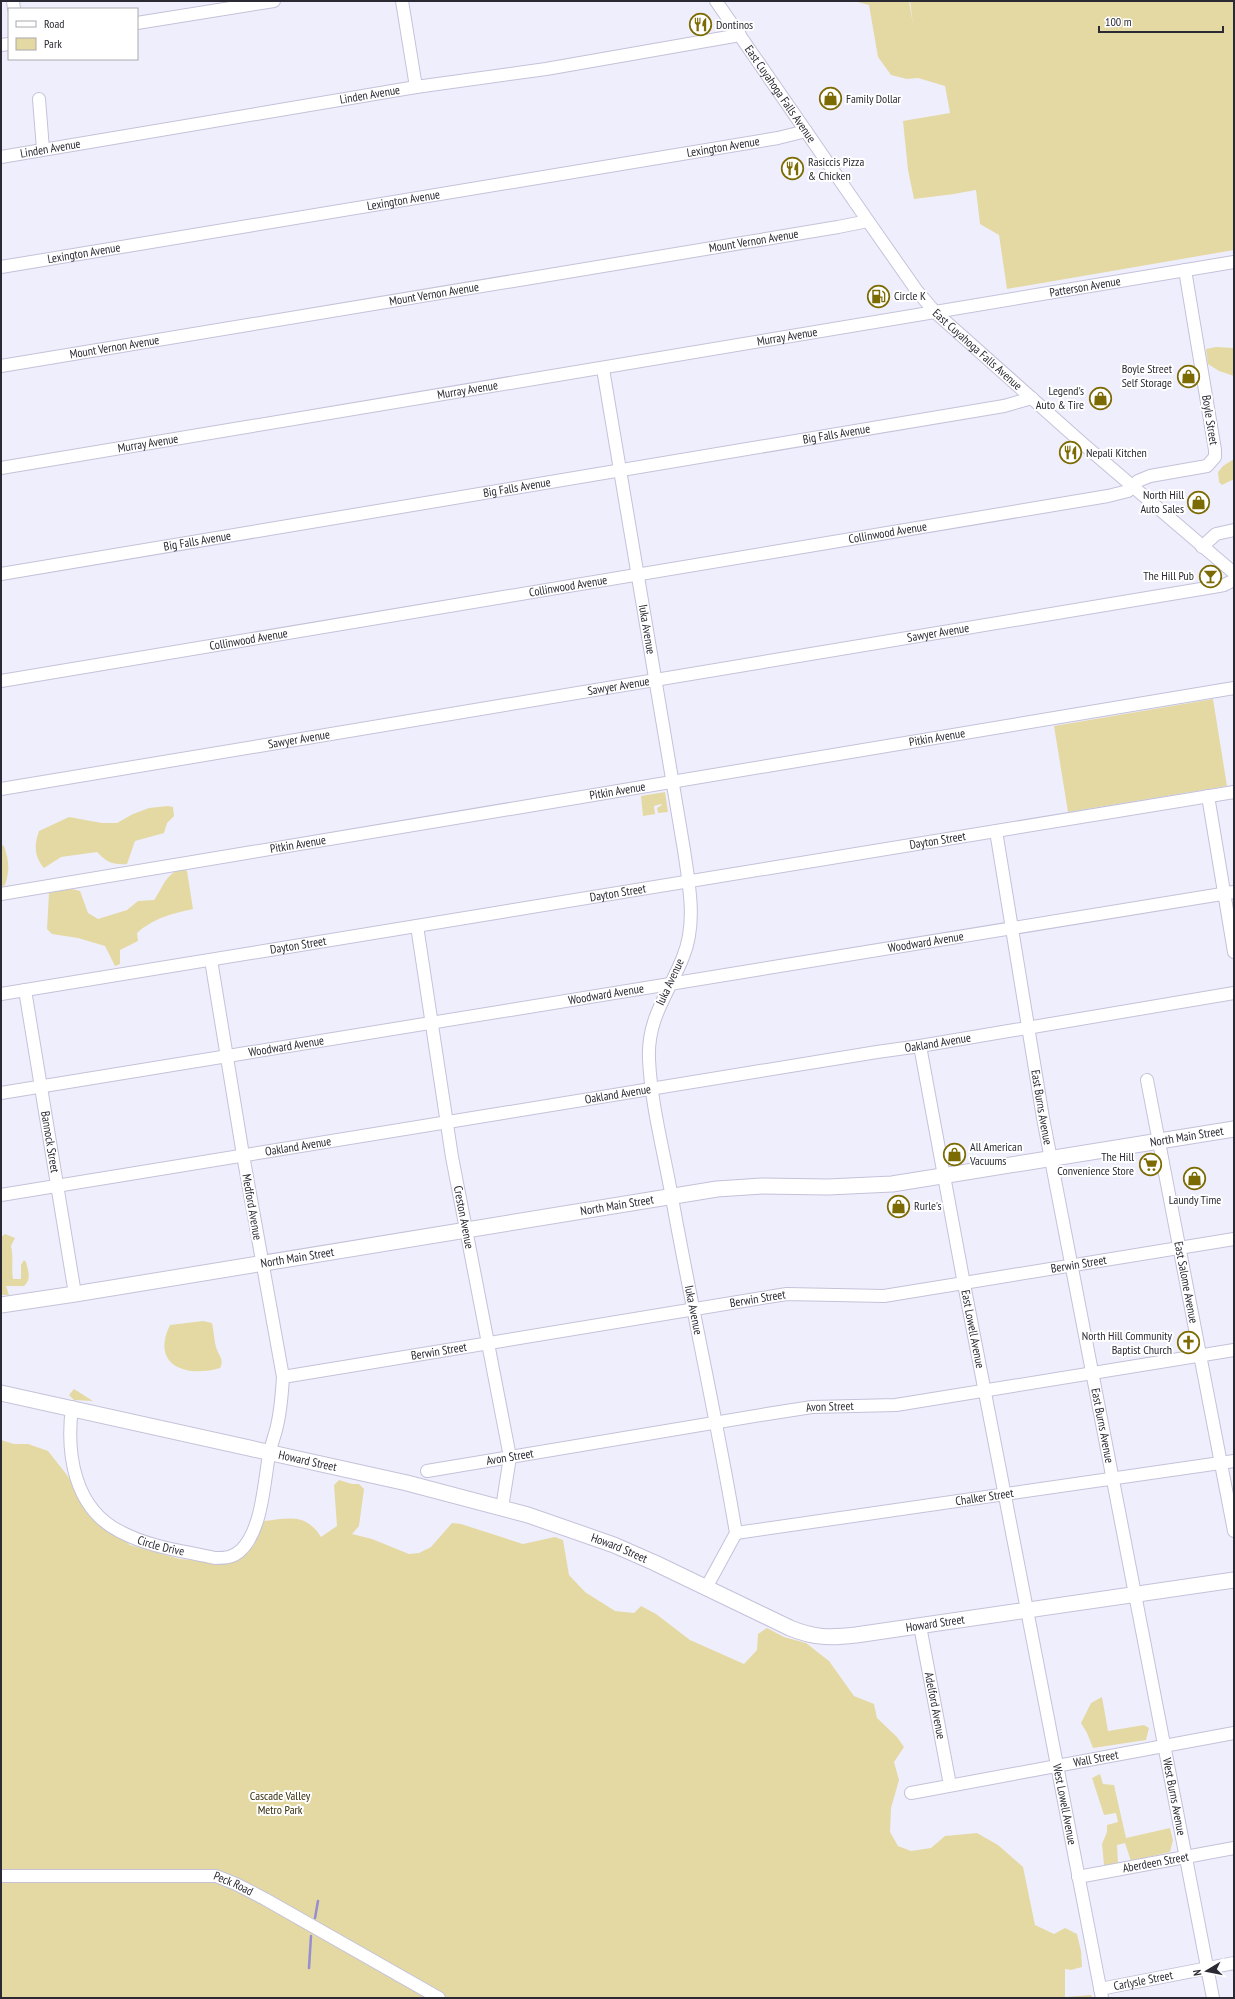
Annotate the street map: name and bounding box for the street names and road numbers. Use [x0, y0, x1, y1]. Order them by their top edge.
street label: East Cuyahoga Falls Avenue [742, 42, 819, 145]
street label: Linden Avenue [338, 82, 401, 107]
street label: Lexington Avenue [686, 133, 761, 160]
street label: Linden Avenue [19, 136, 82, 161]
street label: Lexington Avenue [366, 186, 441, 213]
street label: Mount Vernon Avenue [708, 226, 800, 255]
street label: Lexington Avenue [46, 239, 121, 266]
street label: Patterson Avenue [1048, 273, 1122, 300]
street label: Mount Vernon Avenue [388, 279, 480, 308]
street label: East Cuyahoga Falls Avenue [930, 305, 1025, 393]
street label: Murray Avenue [756, 324, 818, 349]
street label: Mount Vernon Avenue [68, 332, 160, 361]
street label: Murray Avenue [436, 377, 499, 402]
street label: Boyle Street [1199, 394, 1222, 447]
street label: Big Falls Avenue [801, 421, 871, 447]
street label: Murray Avenue [117, 431, 179, 455]
street label: Big Falls Avenue [482, 474, 552, 500]
street label: Collinwood Avenue [847, 518, 928, 546]
street label: Big Falls Avenue [162, 528, 232, 554]
street label: Collinwood Avenue [528, 572, 608, 600]
street label: Iuka Avenue [636, 603, 659, 655]
street label: Sawyer Avenue [906, 620, 970, 645]
street label: Collinwood Avenue [208, 625, 289, 653]
street label: Sawyer Avenue [586, 673, 651, 698]
street label: Pitkin Avenue [908, 725, 966, 749]
street label: Sawyer Avenue [267, 726, 331, 751]
street label: Pitkin Avenue [588, 778, 647, 803]
street label: Dayton Street [908, 828, 967, 852]
street label: Pitkin Avenue [269, 832, 327, 856]
street label: Dayton Street [588, 880, 648, 904]
street label: Woodward Avenue [887, 928, 965, 955]
street label: Dayton Street [269, 933, 328, 957]
street label: Iuka Avenue [652, 956, 687, 1008]
street label: Woodward Avenue [567, 980, 645, 1007]
street label: Oakland Avenue [904, 1030, 972, 1055]
street label: Woodward Avenue [247, 1032, 325, 1060]
street label: East Burns Avenue [1028, 1069, 1056, 1146]
street label: Oakland Avenue [584, 1081, 652, 1107]
street label: Bannock Street [38, 1110, 63, 1175]
street label: North Main Street [1149, 1123, 1225, 1149]
street label: Oakland Avenue [264, 1133, 332, 1159]
street label: Medford Avenue [239, 1173, 266, 1241]
street label: Creston Avenue [451, 1184, 478, 1250]
street label: North Main Street [579, 1191, 655, 1218]
street label: East Salome Avenue [1171, 1240, 1202, 1324]
street label: North Main Street [259, 1244, 336, 1271]
street label: Berwin Street [1050, 1252, 1108, 1276]
street label: Iuka Avenue [682, 1284, 706, 1336]
street label: Berwin Street [728, 1286, 787, 1310]
street label: East Lowell Avenue [958, 1289, 988, 1370]
street label: Berwin Street [410, 1339, 469, 1363]
street label: East Burns Avenue [1088, 1387, 1117, 1464]
street label: Avon Street [805, 1398, 855, 1415]
street label: Avon Street [485, 1445, 535, 1468]
street label: Howard Street [277, 1447, 339, 1474]
street label: Chalker Street [954, 1485, 1015, 1508]
street label: Howard Street [589, 1530, 650, 1566]
street label: Circle Drive [135, 1532, 186, 1559]
street label: Howard Street [905, 1611, 966, 1635]
street label: Adelford Avenue [922, 1671, 949, 1740]
street label: Wall Street [1072, 1747, 1120, 1770]
street label: West Burns Avenue [1160, 1756, 1189, 1837]
street label: West Lowell Avenue [1050, 1762, 1080, 1846]
street label: Aberdeen Street [1121, 1848, 1191, 1876]
street label: Peck Road [212, 1868, 256, 1899]
street label: Carlysle Street [1112, 1967, 1175, 1993]

